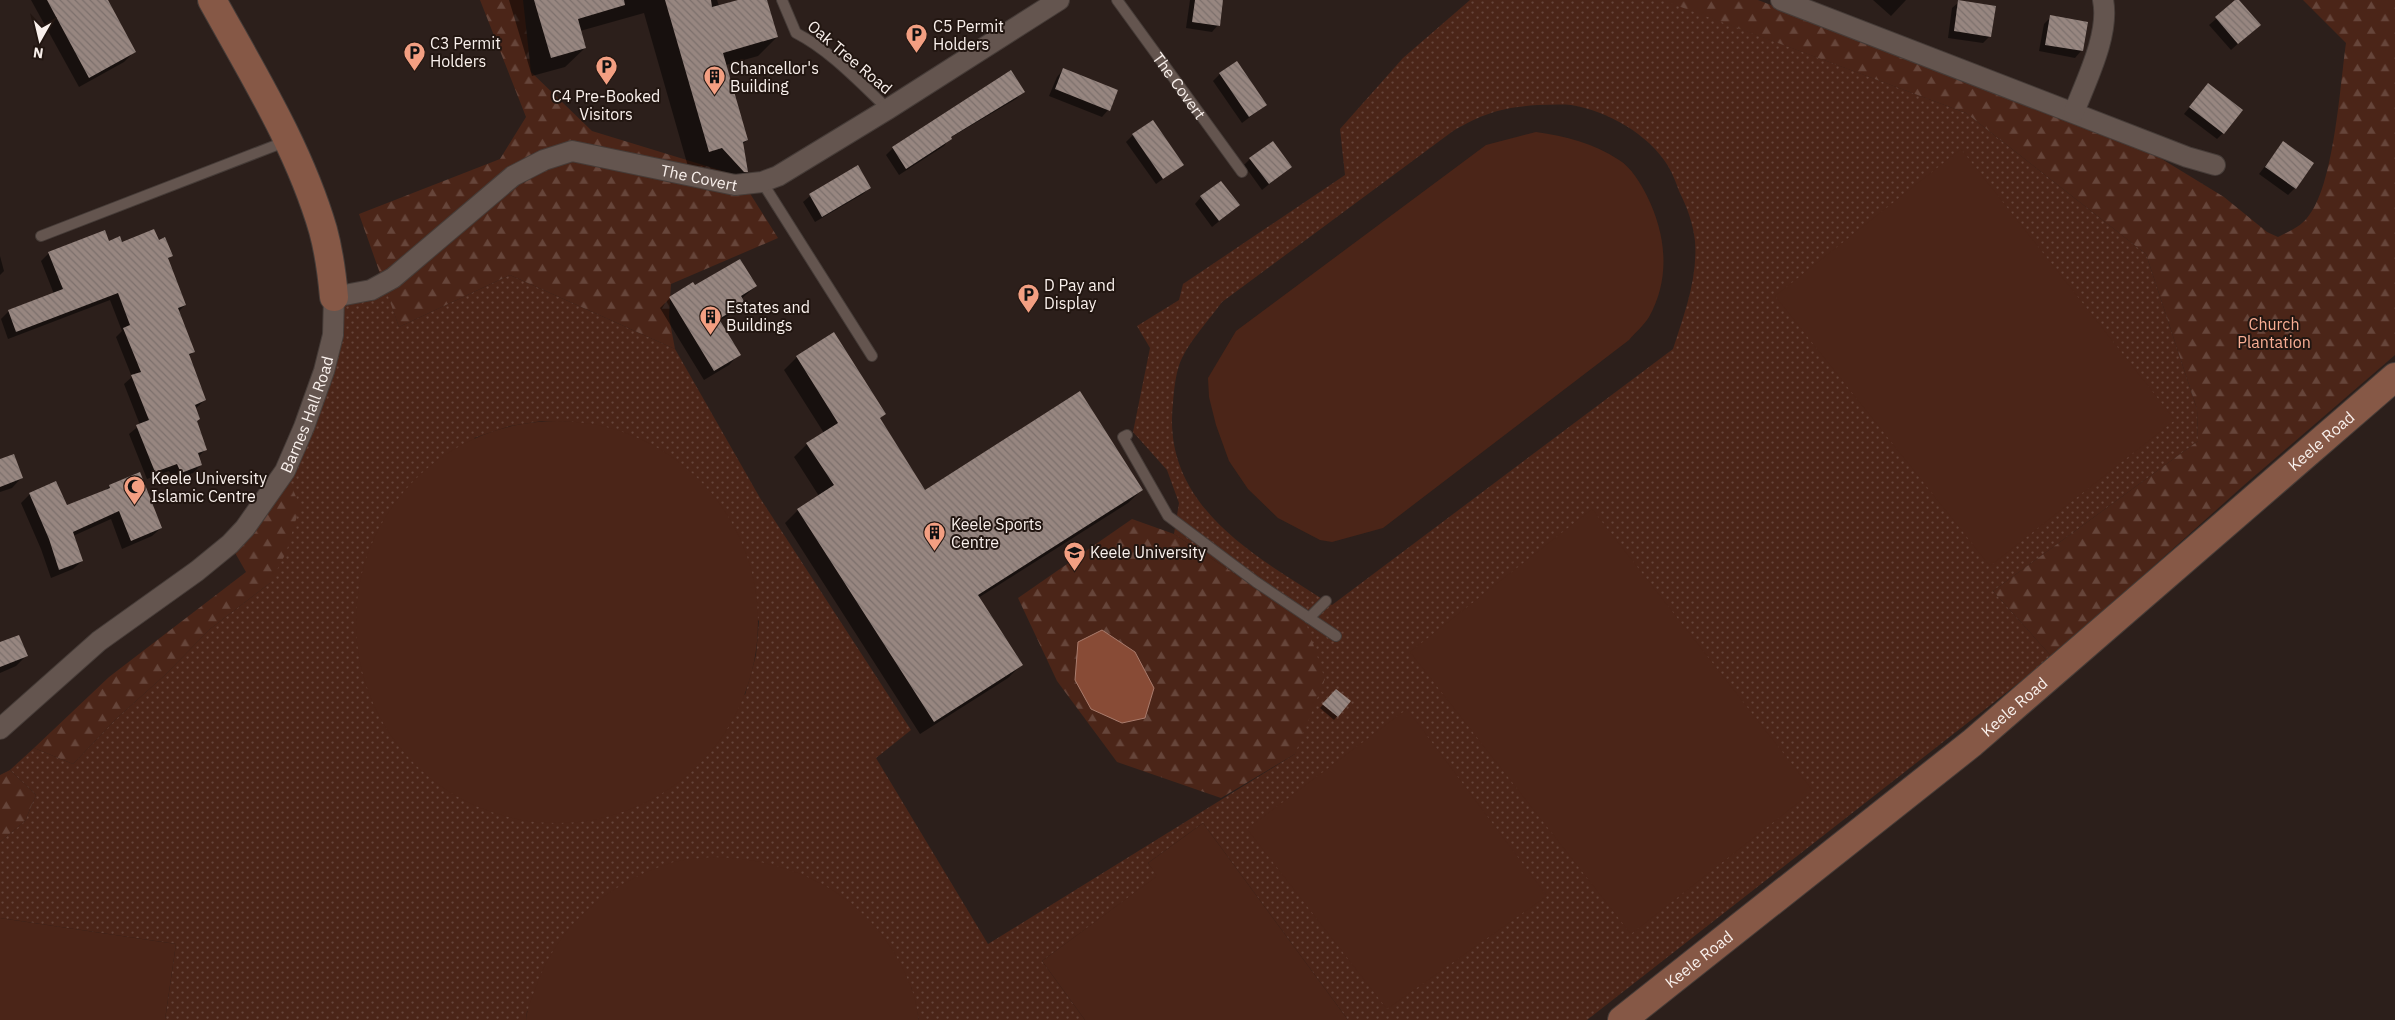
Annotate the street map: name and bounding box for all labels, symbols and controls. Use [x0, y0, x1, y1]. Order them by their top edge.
north arrow [15, 15, 65, 65]
street label: Oak Tree Road [804, 16, 896, 98]
place label: C5 Permit Holders [933, 16, 1004, 54]
parking icon: C5 Permit Holders [905, 23, 929, 54]
place label: C3 Permit Holders [430, 33, 501, 71]
parking icon: C3 Permit Holders [402, 40, 426, 71]
text: N [32, 43, 44, 62]
street label: The Covert [1148, 48, 1210, 123]
parking icon: C4 Pre-Booked Visitors [594, 55, 618, 86]
place label: Chancellor's Building [730, 58, 819, 96]
building icon: Chancellor's Building [702, 65, 726, 96]
place label: C4 Pre-Booked Visitors [552, 86, 660, 124]
street label: The Covert [659, 160, 739, 195]
place label: D Pay and Display [1044, 275, 1115, 313]
parking icon: D Pay and Display [1016, 282, 1040, 313]
place label: Estates and Buildings [726, 297, 810, 335]
building icon: Estates and Buildings [698, 304, 722, 335]
park label: Church Plantation [2237, 314, 2311, 352]
street label: Barnes Hall Road [275, 354, 337, 476]
street label: Keele Road [2284, 407, 2358, 475]
place label: Keele University Islamic Centre [151, 468, 267, 506]
mosque icon: Keele University Islamic Centre [123, 475, 147, 506]
place label: Keele Sports Centre [951, 514, 1042, 552]
building icon: Keele Sports Centre [923, 521, 947, 552]
school or university icon: Keele University [1062, 540, 1086, 571]
place label: Keele University [1090, 542, 1206, 562]
street label: Keele Road [1977, 672, 2051, 741]
street label: Keele Road [1661, 926, 1737, 992]

